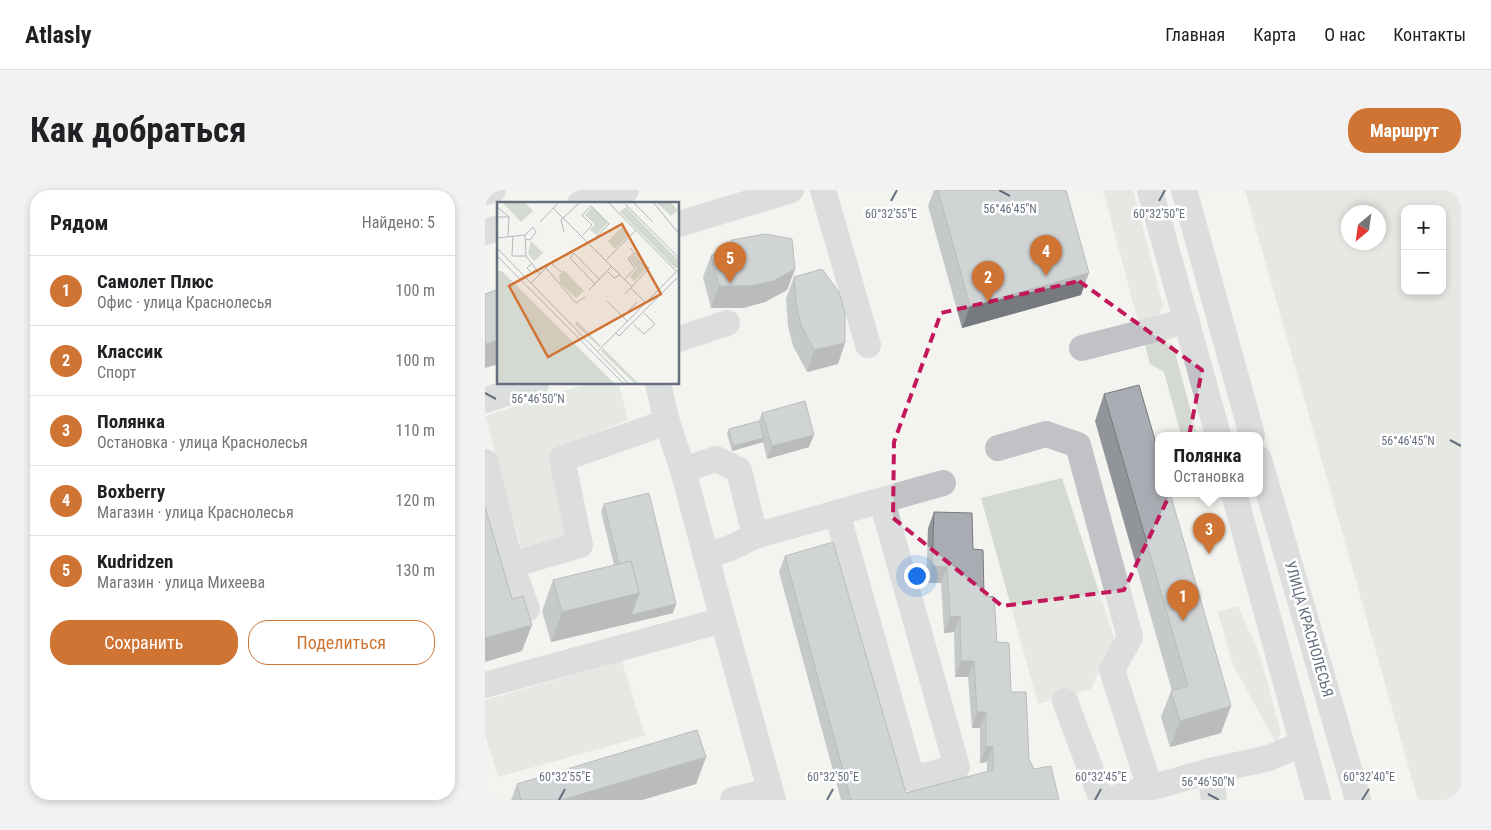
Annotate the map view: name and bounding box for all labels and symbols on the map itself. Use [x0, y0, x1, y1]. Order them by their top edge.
inset map [497, 202, 680, 385]
text: 56°46'45"N [983, 202, 1037, 216]
north arrow [1341, 205, 1386, 250]
text: 60°32'55"E [865, 207, 917, 221]
text: 60°32'50"E [1133, 207, 1185, 221]
pin: 4 [1030, 235, 1062, 276]
pin: 5 [714, 242, 746, 283]
pin: 2 [972, 261, 1004, 302]
text: 56°46'50"N [511, 392, 565, 406]
text: 56°46'45"N [1381, 434, 1435, 448]
pin: 3 [1193, 513, 1225, 554]
street label: УЛИЦА КРАСНОЛЕСЬЯ [1281, 559, 1337, 699]
your location [904, 563, 930, 589]
pin: 1 [1167, 580, 1199, 621]
text: 60°32'55"E [539, 770, 591, 784]
text: 60°32'50"E [807, 770, 859, 784]
text: 60°32'45"E [1075, 770, 1127, 784]
text: 60°32'40"E [1343, 770, 1395, 784]
text: 56°46'50"N [1181, 775, 1235, 789]

